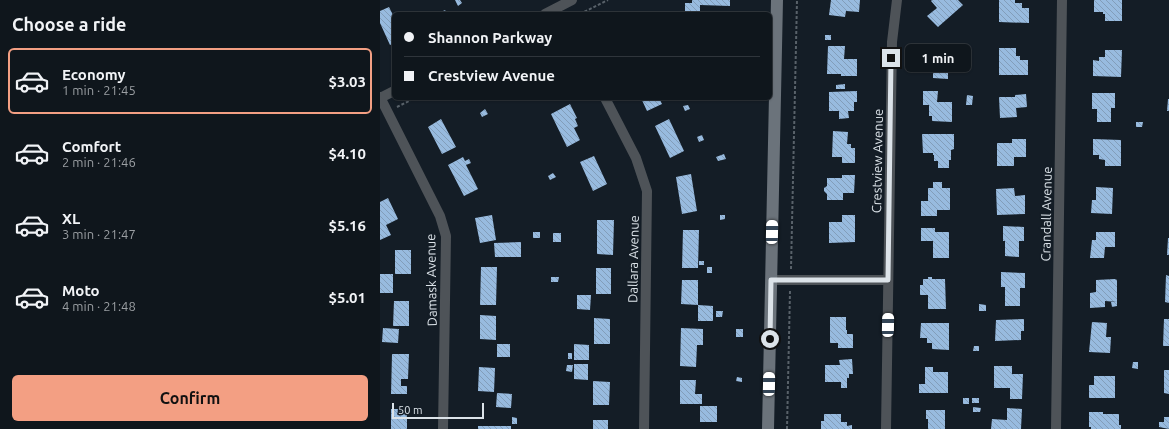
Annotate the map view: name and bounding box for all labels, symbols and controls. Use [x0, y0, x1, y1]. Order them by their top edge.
text: Choose a ride [12, 14, 126, 34]
text: Shannon Parkway [428, 29, 552, 46]
callout: 1 min [905, 44, 971, 72]
route end [882, 49, 900, 67]
text: 1 min [922, 51, 954, 65]
icon: car [14, 63, 50, 99]
text: Economy [62, 66, 126, 83]
text: Crestview Avenue [428, 67, 555, 84]
text: $3.03 [328, 73, 366, 90]
text: 1 min · 21:45 [62, 83, 136, 97]
street label: Crestview Avenue [869, 109, 885, 213]
icon: car [14, 135, 50, 171]
text: Comfort [62, 138, 121, 155]
text: $4.10 [328, 145, 366, 162]
text: 2 min · 21:46 [62, 155, 136, 169]
street label: Crandall Avenue [1038, 166, 1054, 262]
icon: car [14, 207, 50, 243]
text: XL [62, 210, 80, 227]
street label: Dallara Avenue [625, 215, 641, 303]
text: $5.16 [328, 217, 366, 234]
car [766, 220, 778, 244]
text: 3 min · 21:47 [62, 227, 136, 241]
street label: Damask Avenue [423, 234, 439, 326]
icon: car [14, 279, 50, 315]
text: Moto [62, 282, 100, 299]
text: $5.01 [328, 289, 366, 306]
text: 4 min · 21:48 [62, 299, 136, 313]
car [882, 313, 894, 337]
route start [761, 330, 779, 348]
car [763, 372, 775, 396]
button: Confirm [12, 375, 368, 421]
scale bar [392, 401, 484, 420]
text: 50 m [398, 404, 422, 416]

